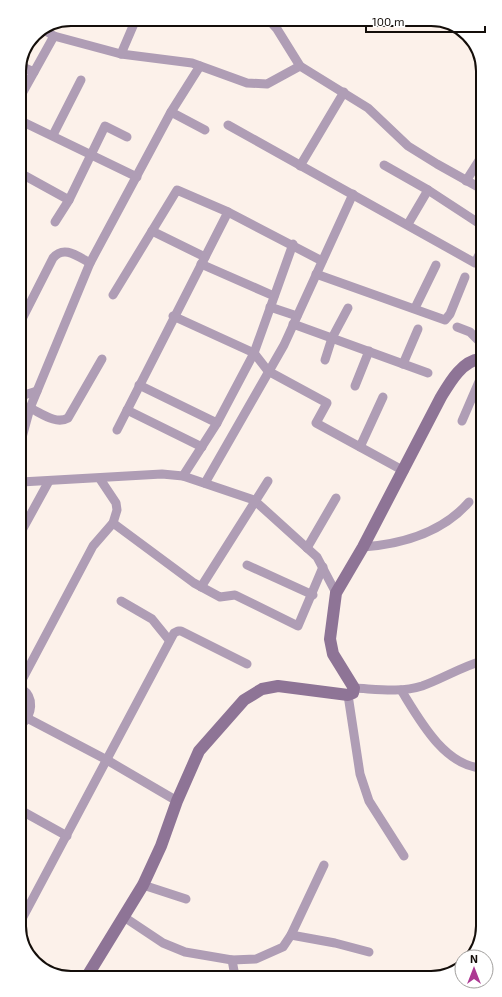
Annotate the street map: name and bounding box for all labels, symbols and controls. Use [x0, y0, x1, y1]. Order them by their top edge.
scale bar [366, 8, 485, 34]
text: 100 m [372, 14, 404, 28]
north arrow [454, 949, 494, 989]
text: N [470, 952, 478, 965]

